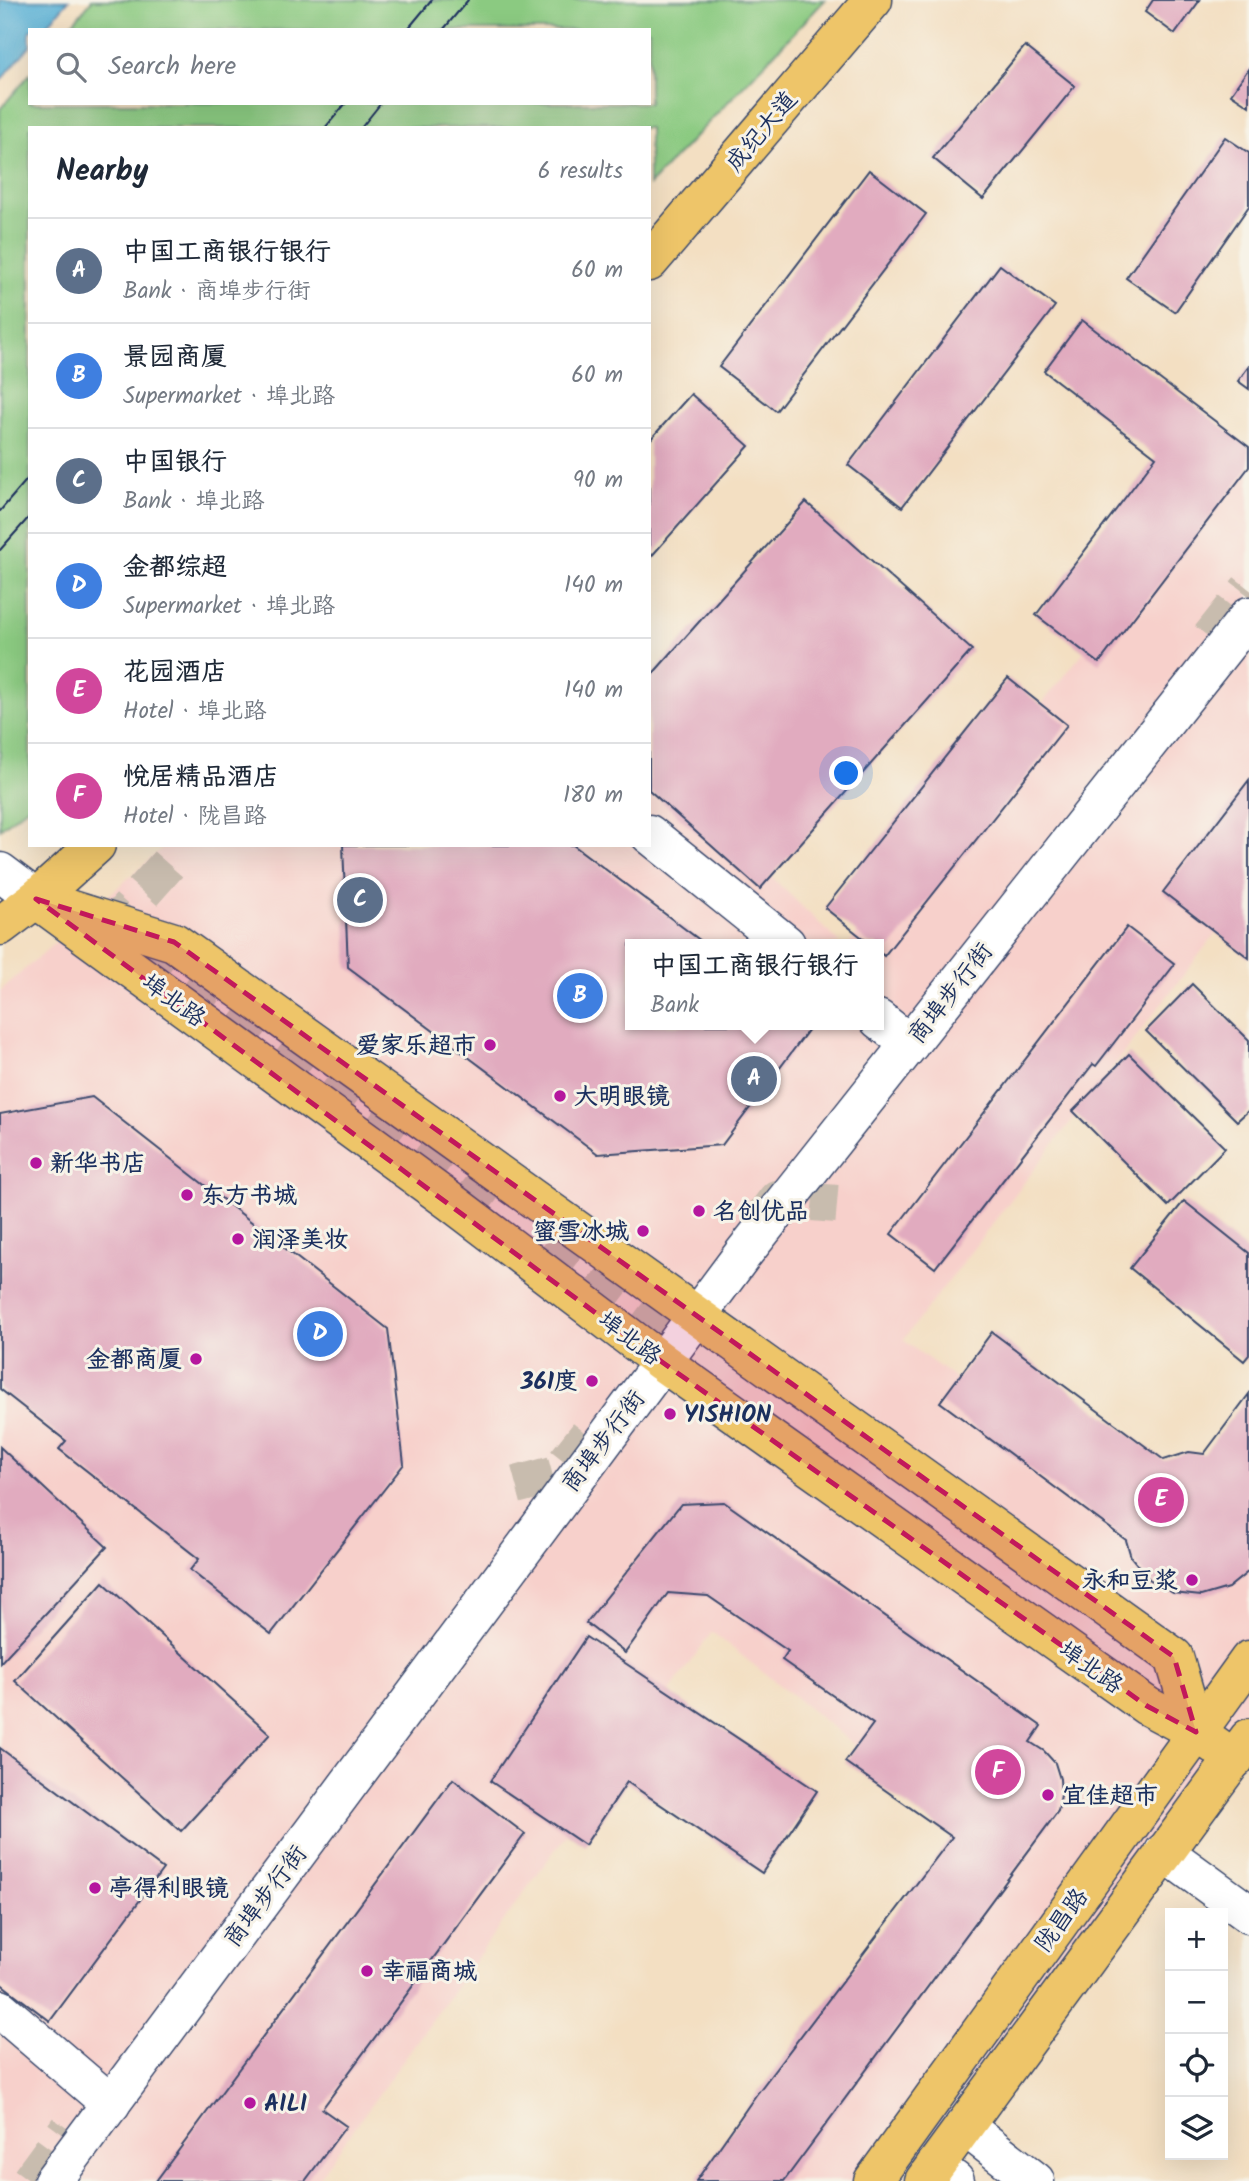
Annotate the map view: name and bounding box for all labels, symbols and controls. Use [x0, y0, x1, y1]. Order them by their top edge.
search box [28, 28, 651, 105]
text: Search here [108, 46, 236, 88]
icon: search [52, 48, 90, 86]
street label: 成纪大道 [716, 83, 808, 181]
text: Nearby [56, 148, 148, 196]
text: 6 results [538, 154, 623, 190]
text: 中国工商银行银行 [123, 232, 331, 274]
text: A [72, 253, 86, 289]
text: 60 m [571, 253, 623, 289]
text: Bank · 商埠步行街 [123, 274, 310, 310]
text: 景园商厦 [123, 337, 227, 379]
text: B [72, 358, 86, 394]
text: 60 m [571, 358, 623, 394]
text: Supermarket · 埠北路 [123, 379, 335, 415]
text: 中国银行 [123, 442, 227, 484]
text: C [72, 463, 86, 499]
text: 90 m [573, 463, 623, 499]
text: Bank · 埠北路 [123, 484, 264, 520]
text: 金都综超 [123, 547, 227, 589]
text: D [71, 568, 87, 604]
text: 140 m [564, 568, 623, 604]
text: Supermarket · 埠北路 [123, 589, 335, 625]
text: 花园酒店 [123, 652, 227, 694]
text: E [73, 673, 85, 709]
text: 140 m [564, 673, 623, 709]
text: Hotel · 埠北路 [123, 694, 267, 730]
your location [829, 756, 863, 790]
text: 悦居精品酒店 [123, 757, 279, 799]
text: F [73, 778, 85, 814]
text: 180 m [563, 778, 623, 814]
text: Hotel · 陇昌路 [123, 799, 267, 835]
pin: C [337, 874, 383, 926]
street label: 商埠步行街 [899, 935, 1003, 1053]
popup [625, 939, 884, 1030]
text: 中国工商银行银行 [650, 946, 859, 988]
street label: 埠北路 [133, 964, 214, 1038]
pin: B [557, 970, 603, 1022]
text: Bank [650, 988, 699, 1024]
place label: 爱家乐超市 [356, 1027, 476, 1066]
marker: 爱家乐超市 [482, 1037, 498, 1053]
pin: A [731, 1053, 777, 1105]
place label: 大明眼镜 [574, 1078, 670, 1117]
marker: 大明眼镜 [552, 1088, 568, 1104]
place label: 新华书店 [50, 1145, 146, 1184]
marker: 新华书店 [28, 1155, 44, 1171]
place label: 东方书城 [201, 1177, 297, 1216]
marker: 东方书城 [179, 1187, 195, 1203]
place label: 名创优品 [713, 1193, 809, 1232]
marker: 名创优品 [691, 1203, 707, 1219]
place label: 蜜雪冰城 [533, 1213, 629, 1252]
place label: 润泽美妆 [252, 1221, 348, 1260]
marker: 蜜雪冰城 [635, 1223, 651, 1239]
marker: 润泽美妆 [230, 1231, 246, 1247]
street label: 埠北路 [589, 1302, 670, 1376]
pin: D [297, 1308, 343, 1360]
place label: 金都商厦 [86, 1341, 182, 1380]
marker: 金都商厦 [188, 1351, 204, 1367]
place label: 361度 [520, 1363, 578, 1402]
marker: 361度 [584, 1373, 600, 1389]
street label: 商埠步行街 [553, 1382, 656, 1502]
place label: YISHION [684, 1396, 771, 1435]
marker: YISHION [662, 1406, 678, 1422]
pin: E [1138, 1474, 1184, 1526]
place label: 永和豆浆 [1082, 1562, 1178, 1601]
marker: 永和豆浆 [1184, 1572, 1200, 1588]
street label: 埠北路 [1049, 1632, 1131, 1705]
pin: F [975, 1746, 1021, 1798]
place label: 宜佳超市 [1062, 1777, 1158, 1816]
marker: 宜佳超市 [1040, 1787, 1056, 1803]
street label: 商埠步行街 [215, 1837, 318, 1957]
place label: 亭得利眼镜 [109, 1870, 229, 1909]
marker: 亭得利眼镜 [87, 1880, 103, 1896]
street label: 陇昌路 [1025, 1880, 1099, 1961]
map controls [1165, 1908, 1228, 2160]
button: + [1165, 1908, 1228, 1971]
place label: 幸福商城 [381, 1953, 477, 1992]
marker: 幸福商城 [359, 1963, 375, 1979]
button: − [1165, 1971, 1228, 2034]
button: locate [1165, 2034, 1228, 2097]
place label: AILI [264, 2085, 307, 2124]
marker: AILI [242, 2095, 258, 2111]
button: layers [1165, 2097, 1228, 2160]

